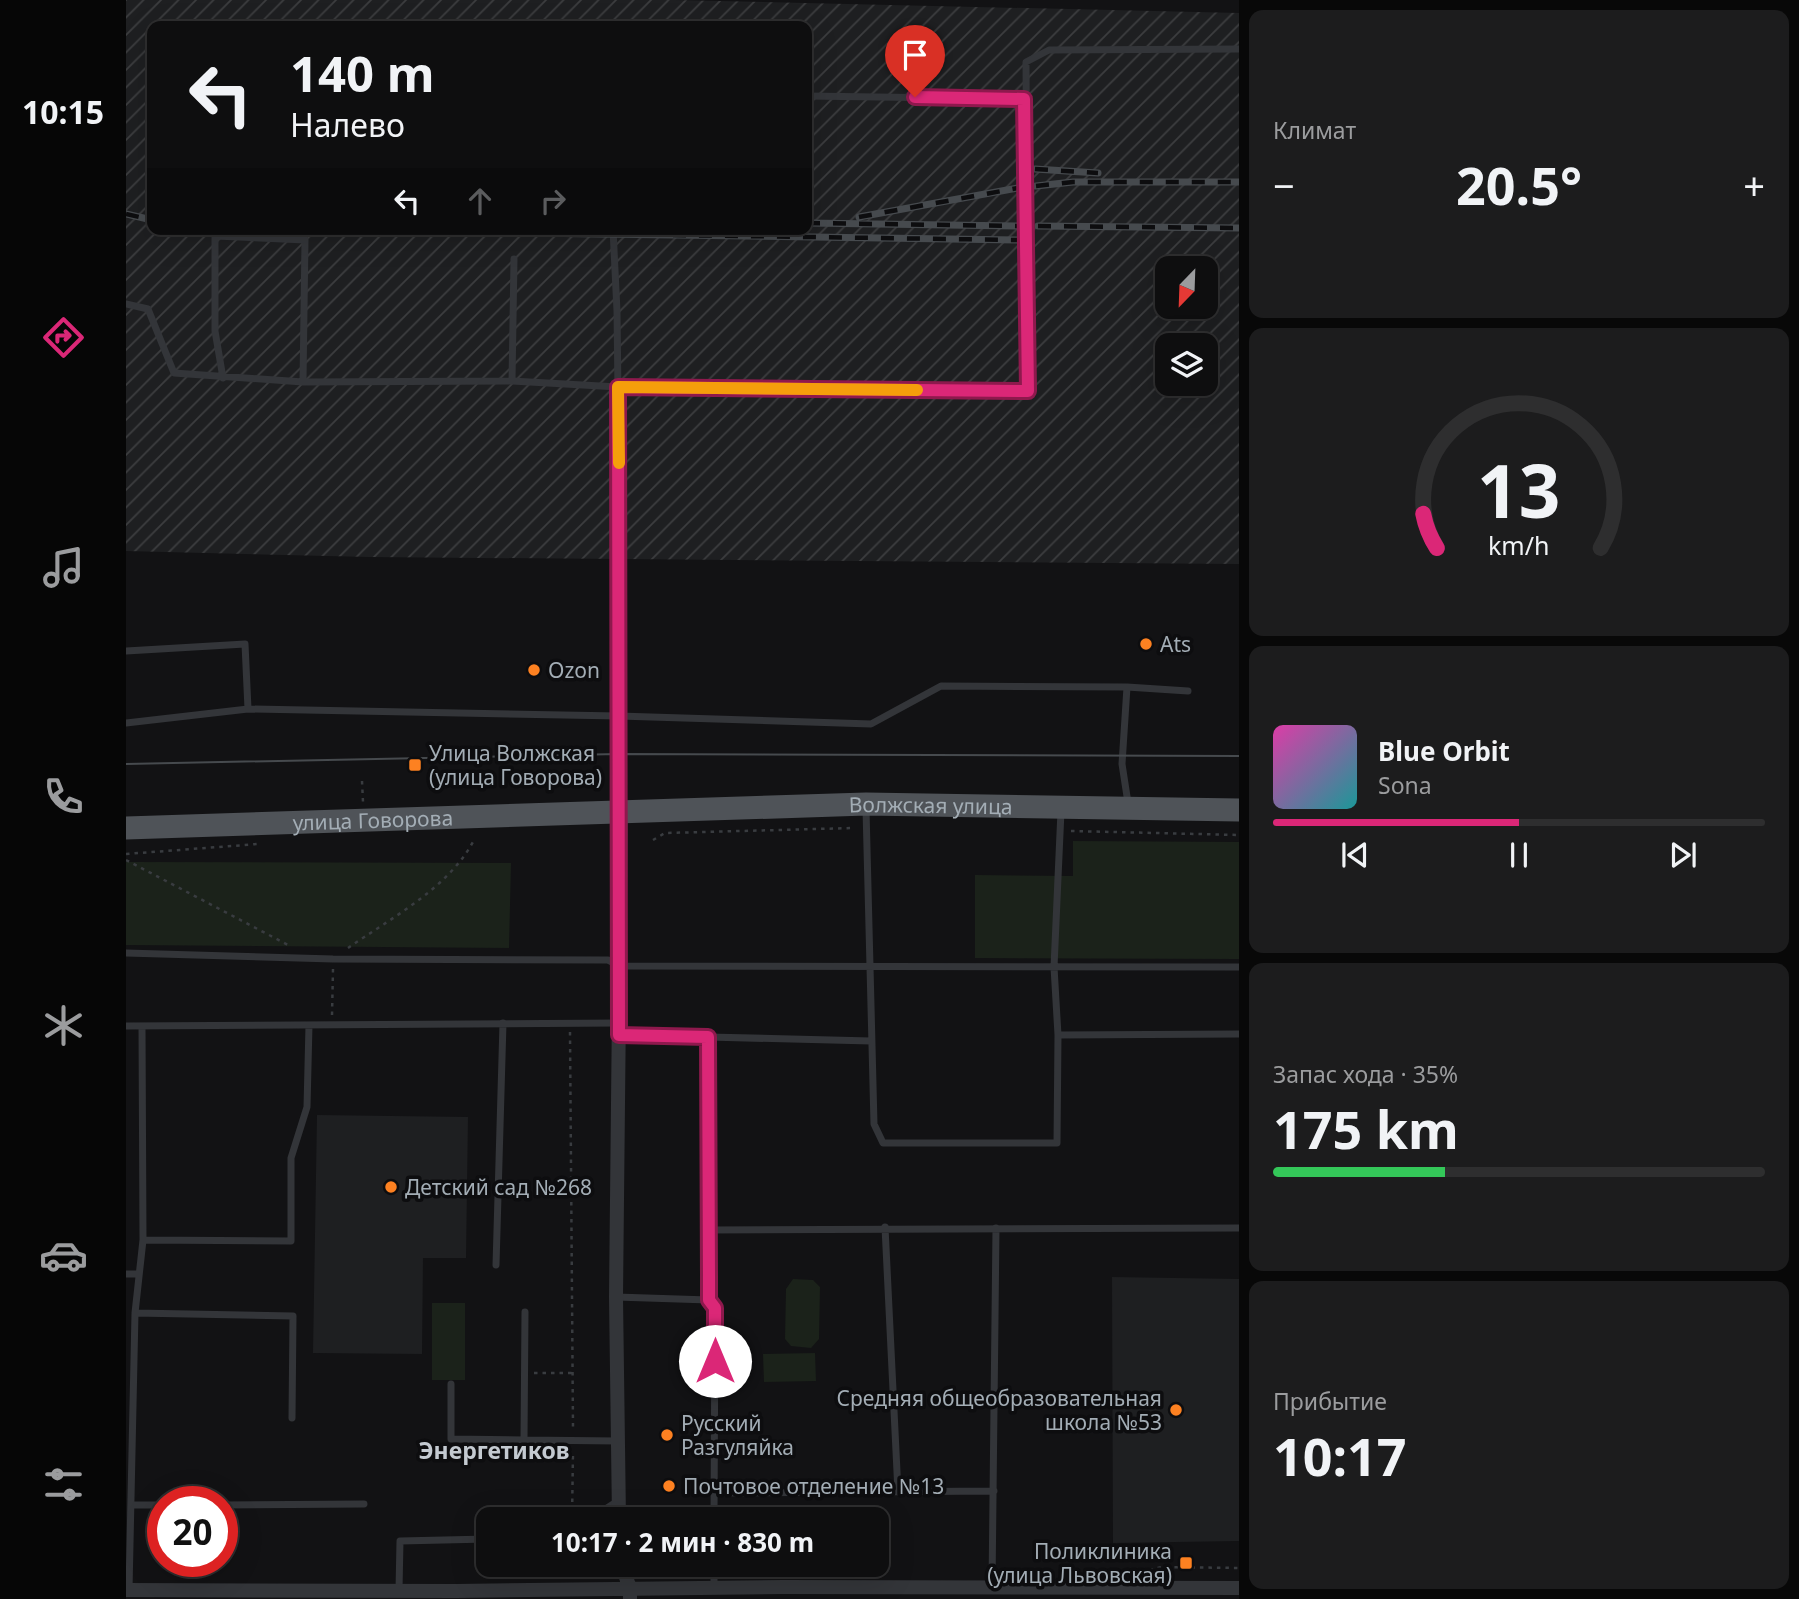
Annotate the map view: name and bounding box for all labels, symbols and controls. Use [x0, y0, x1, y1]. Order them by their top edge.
pin [885, 25, 945, 97]
icon: arrive [896, 36, 934, 74]
text: 140 m [290, 40, 435, 106]
icon: left [175, 49, 266, 140]
text: 10:15 [22, 90, 104, 133]
text: Налево [290, 103, 405, 146]
text: Климат [1273, 114, 1356, 146]
text: 20.5° [1456, 149, 1582, 220]
text: − [1273, 159, 1295, 211]
text: + [1743, 159, 1765, 211]
icon: left [388, 182, 426, 220]
icon: ahead [461, 182, 499, 220]
icon: right [534, 182, 572, 220]
north arrow [1155, 256, 1218, 318]
map controls [1155, 256, 1218, 396]
icon: directions [39, 313, 88, 362]
button: layers [1155, 333, 1218, 396]
text: 13 [1477, 440, 1561, 539]
text: km/h [1488, 527, 1550, 561]
icon: music [39, 543, 88, 592]
place label: Ats [1160, 630, 1191, 658]
marker: Ats [1138, 636, 1154, 652]
place label: Ozon [548, 656, 600, 684]
marker: Ozon [526, 662, 542, 678]
text: Blue Orbit [1378, 733, 1510, 769]
place label: Улица Волжская (улица Говорова) [429, 739, 602, 791]
marker: Улица Волжская (улица Говорова) [407, 757, 423, 773]
text: Sona [1378, 769, 1432, 801]
icon: phone [39, 772, 88, 821]
street label: Волжская улица [848, 790, 1013, 820]
street label: улица Говорова [292, 803, 454, 837]
icon: previous [1336, 836, 1374, 874]
icon: pause [1500, 836, 1538, 874]
icon: next [1664, 836, 1702, 874]
icon: climate [39, 1001, 88, 1050]
text: Запас хода · 35% [1273, 1058, 1458, 1090]
text: 175 km [1273, 1093, 1459, 1164]
place label: Детский сад №268 [405, 1173, 592, 1201]
marker: Детский сад №268 [383, 1179, 399, 1195]
icon: car [39, 1231, 88, 1280]
position arrow [678, 1324, 752, 1398]
place label: Средняя общеобразовательная школа №53 [837, 1384, 1162, 1436]
text: Прибытие [1273, 1385, 1387, 1417]
marker: Средняя общеобразовательная школа №53 [1168, 1402, 1184, 1418]
place label: Русский Разгуляйка [681, 1409, 794, 1461]
text: 10:17 [1273, 1420, 1407, 1491]
marker: Русский Разгуляйка [659, 1427, 675, 1443]
district label: Энергетиков [419, 1434, 569, 1466]
icon: filters [39, 1460, 88, 1509]
place label: Почтовое отделение №13 [683, 1472, 944, 1500]
marker: Почтовое отделение №13 [661, 1478, 677, 1494]
speed limit sign: 20 [147, 1486, 238, 1577]
text: 10:17 · 2 мин · 830 m [551, 1524, 814, 1560]
place label: Поликлиника (улица Львовская) [987, 1537, 1172, 1589]
marker: Поликлиника (улица Львовская) [1178, 1555, 1194, 1571]

